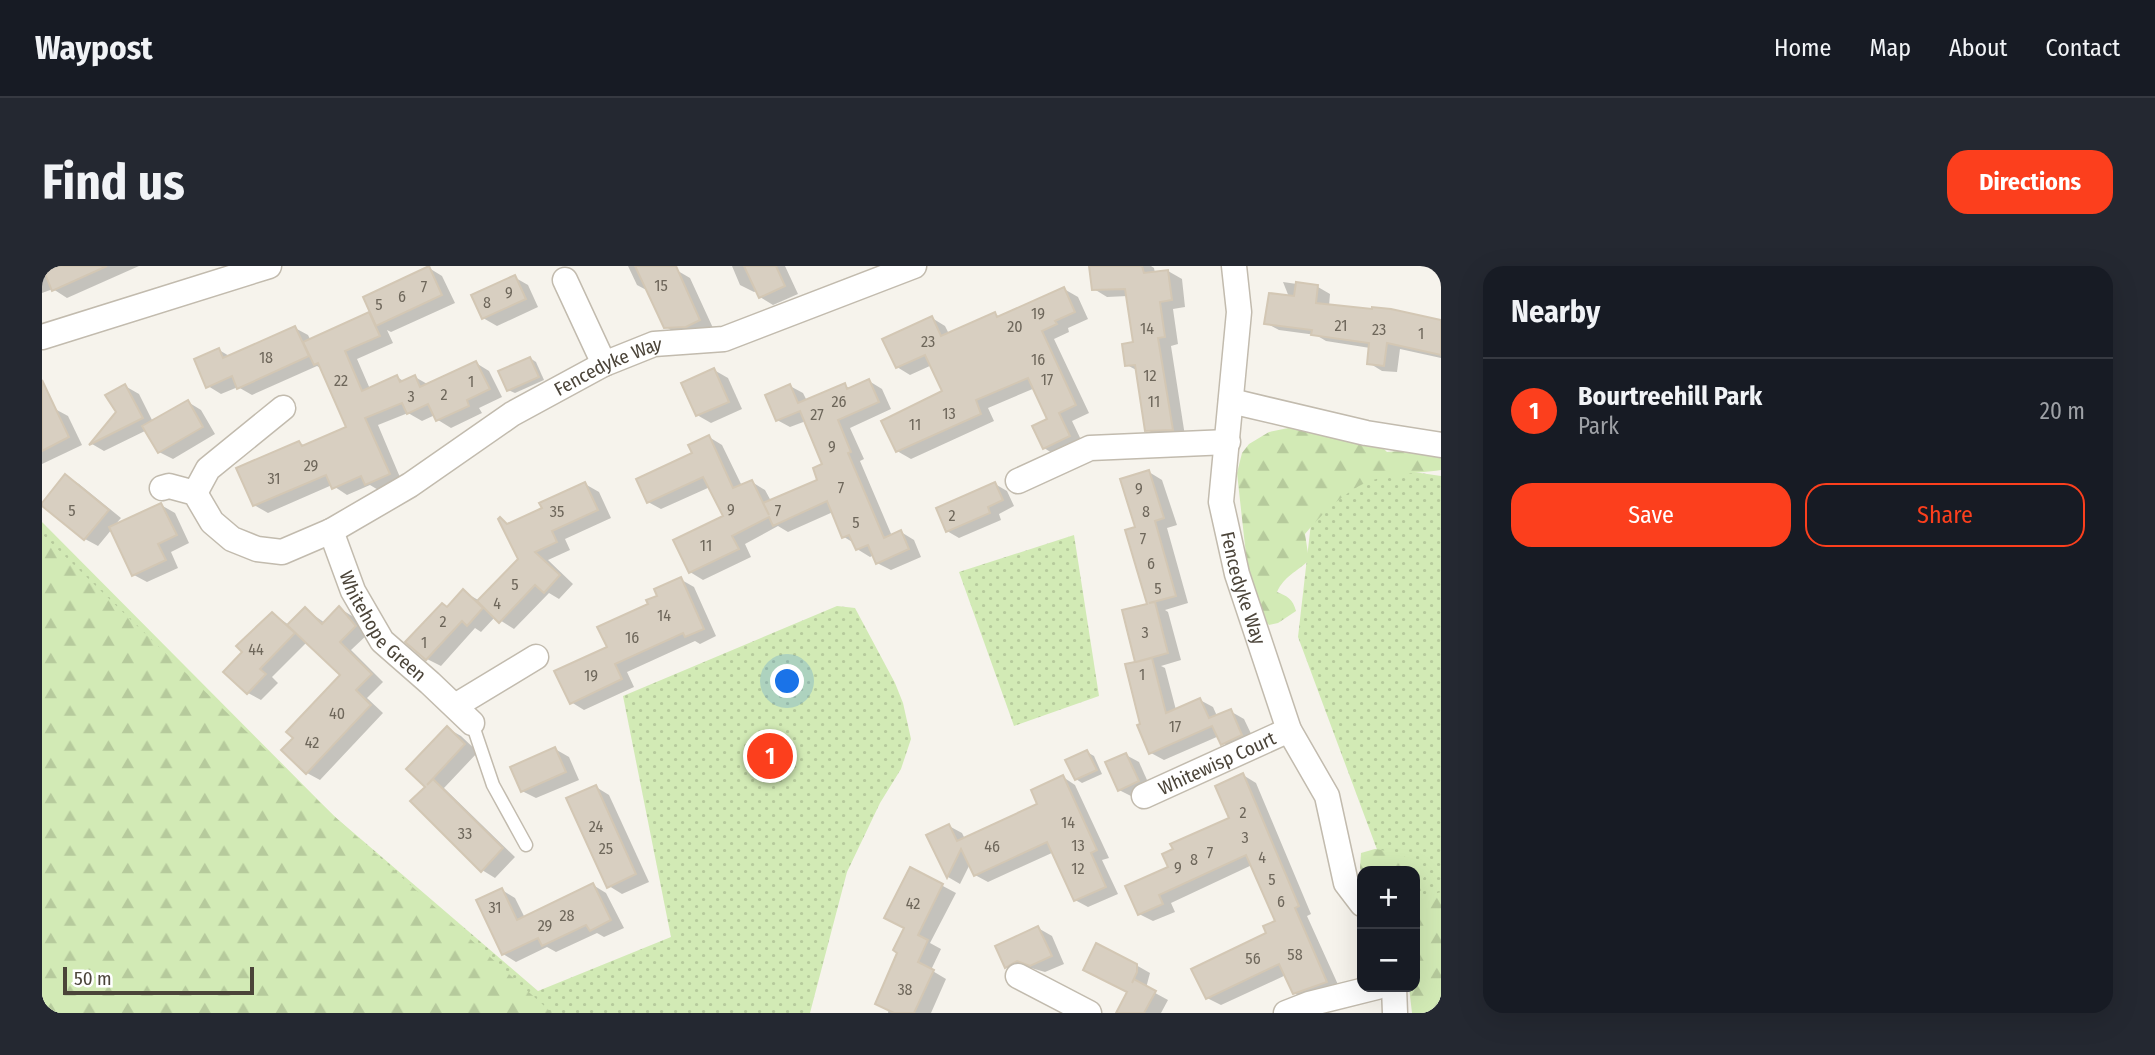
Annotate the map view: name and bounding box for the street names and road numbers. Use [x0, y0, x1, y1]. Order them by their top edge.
street label: Fencedyke Way [550, 332, 663, 401]
street label: Fencedyke Way [1216, 529, 1271, 648]
street label: Whitehope Green [335, 568, 431, 686]
street label: Whitewisp Court [1155, 726, 1280, 800]

